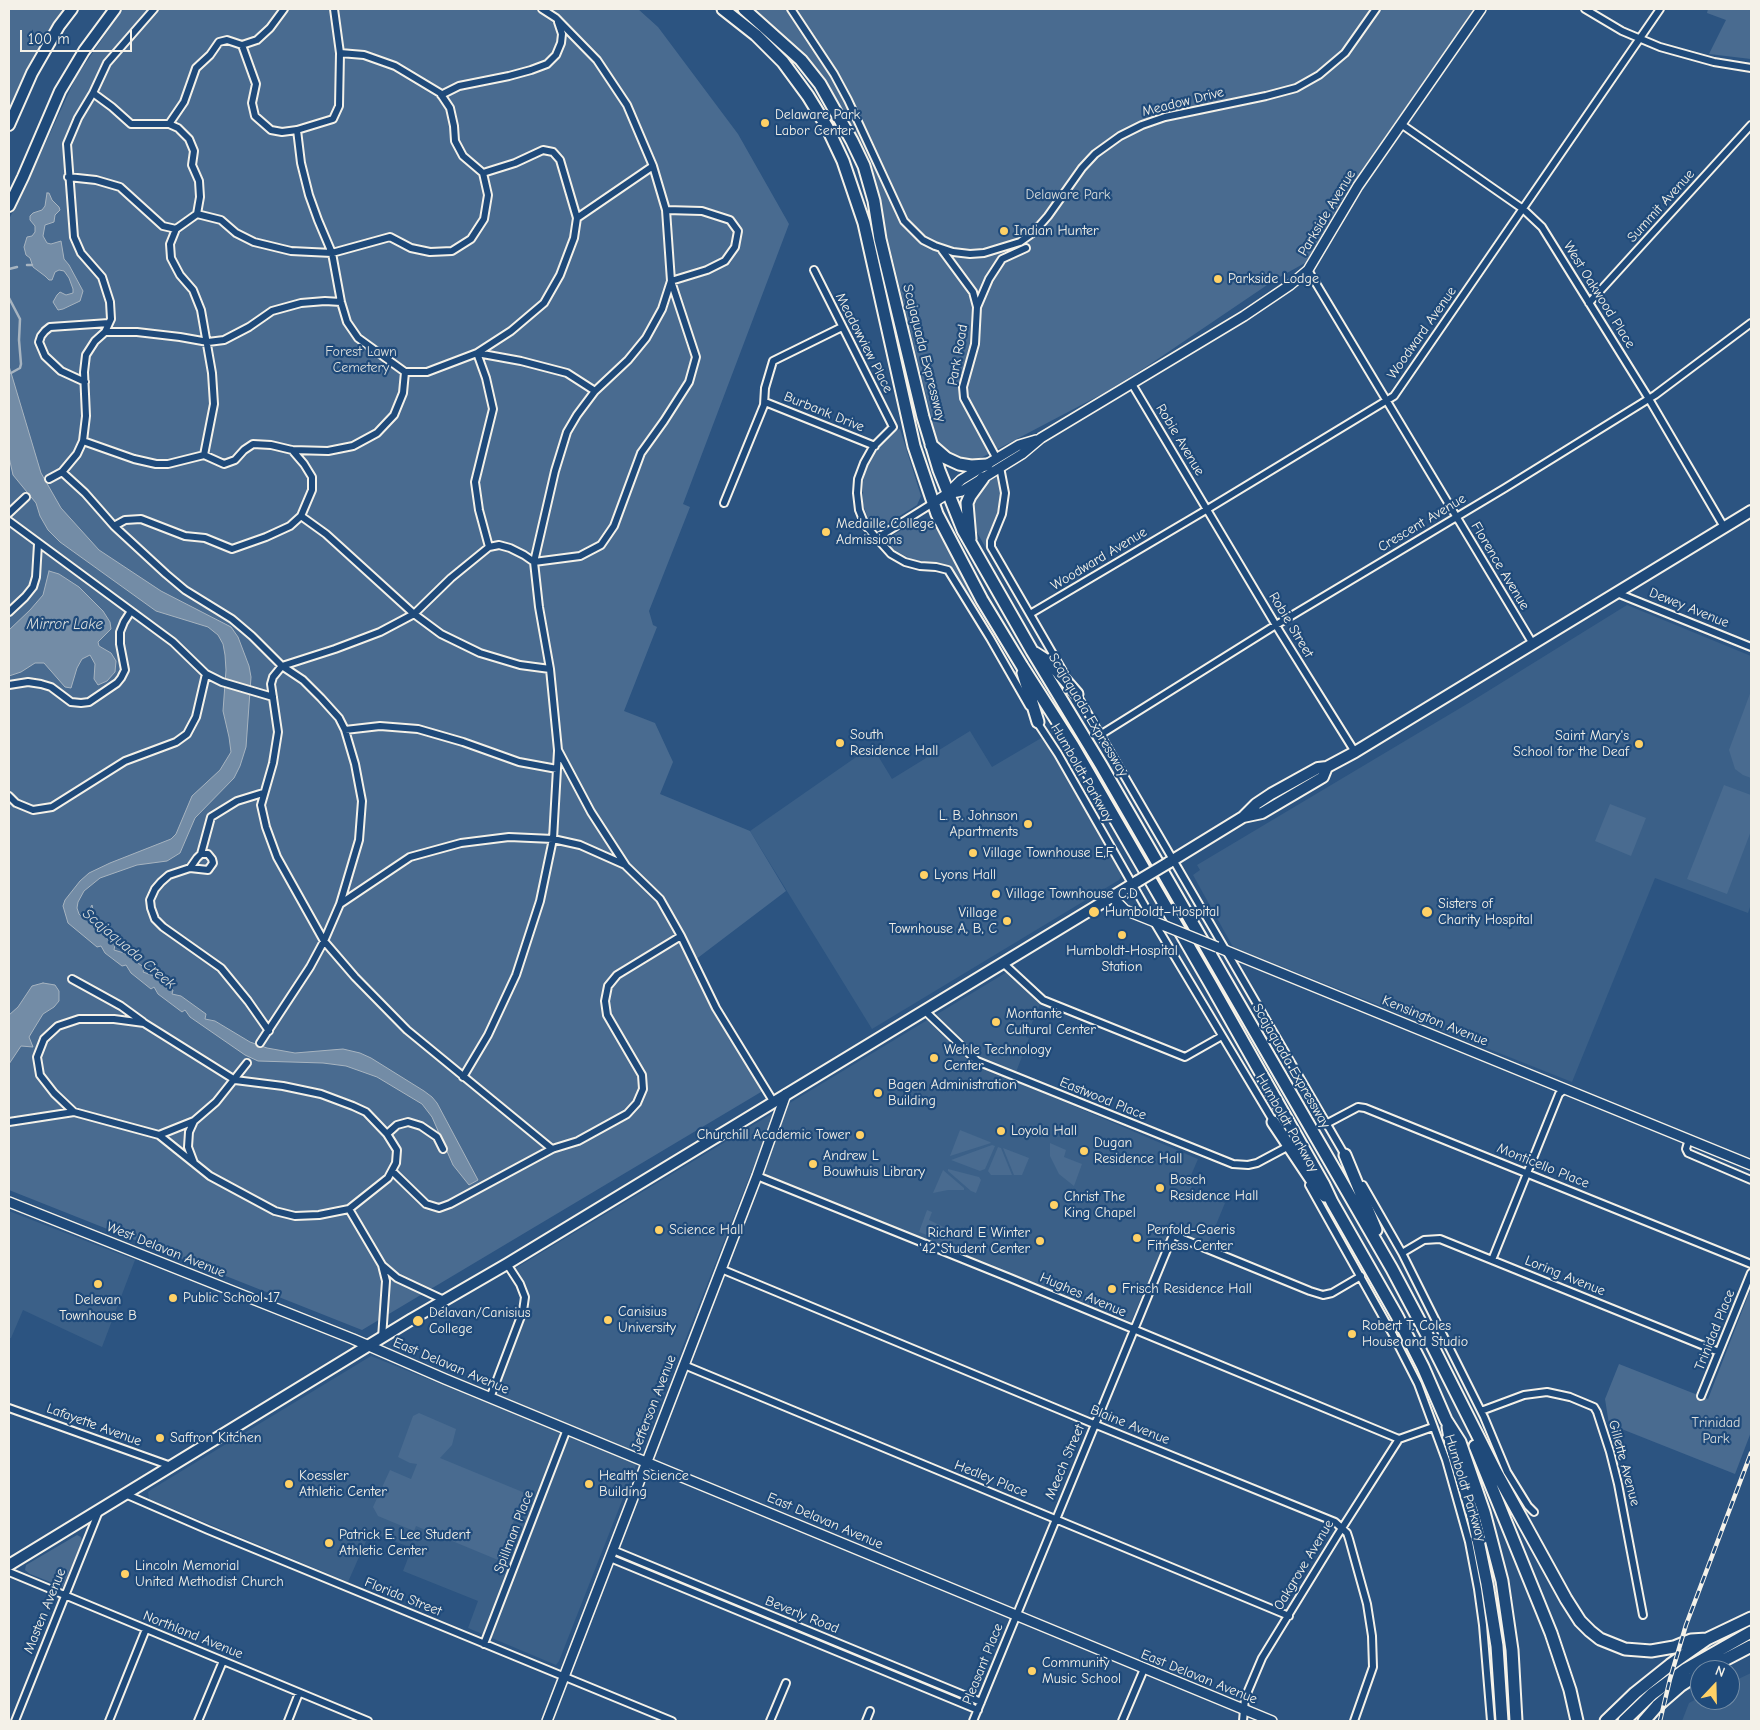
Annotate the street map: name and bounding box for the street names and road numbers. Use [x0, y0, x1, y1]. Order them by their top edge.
street label: Meadow Drive [1140, 84, 1226, 120]
street label: Summit Avenue [1624, 166, 1698, 246]
street label: Parkside Avenue [1295, 167, 1359, 259]
street label: West Oakwood Place [1559, 239, 1639, 351]
street label: Scajaquada Expressway [899, 282, 949, 424]
street label: Woodward Avenue [1384, 284, 1460, 382]
street label: Meadowview Place [832, 290, 896, 396]
street label: Park Road [944, 323, 972, 387]
street label: Burbank Drive [781, 388, 867, 436]
street label: Robie Avenue [1152, 401, 1208, 479]
street label: Crescent Avenue [1375, 490, 1469, 556]
street label: Florence Avenue [1467, 519, 1533, 613]
street label: Woodward Avenue [1048, 524, 1150, 594]
street label: Dewey Avenue [1647, 584, 1731, 632]
street label: Robie Street [1265, 589, 1317, 661]
street label: Scajaquada Expressway [1044, 650, 1132, 780]
street label: Humboldt Parkway [1047, 721, 1117, 825]
street label: Kensington Avenue [1380, 992, 1490, 1050]
street label: Scajaquada Expressway [1248, 1001, 1334, 1131]
street label: Humboldt Parkway [1252, 1071, 1322, 1175]
street label: Eastwood Place [1057, 1074, 1149, 1124]
street label: Monticello Place [1494, 1140, 1592, 1192]
street label: West Delavan Avenue [104, 1218, 228, 1282]
street label: Loring Avenue [1522, 1252, 1608, 1300]
street label: Hughes Avenue [1037, 1269, 1129, 1321]
street label: Trinidad Place [1691, 1287, 1739, 1373]
street label: East Delavan Avenue [391, 1334, 511, 1398]
street label: Jefferson Avenue [628, 1352, 680, 1454]
street label: Lafayette Avenue [44, 1400, 144, 1450]
street label: Blaine Avenue [1088, 1401, 1172, 1449]
street label: Gillette Avenue [1604, 1418, 1644, 1508]
street label: Meech Street [1042, 1422, 1088, 1502]
street label: Humboldt Parkway [1441, 1432, 1489, 1544]
street label: Hedley Place [952, 1457, 1030, 1501]
street label: Spillman Place [490, 1488, 538, 1576]
street label: East Delavan Avenue [765, 1489, 885, 1553]
street label: Oakgrove Avenue [1270, 1517, 1338, 1613]
street label: Masten Avenue [20, 1566, 70, 1656]
street label: Florida Street [362, 1574, 444, 1620]
street label: Beverly Road [763, 1593, 841, 1637]
street label: Northland Avenue [141, 1607, 245, 1663]
street label: Pleasant Place [959, 1621, 1007, 1707]
street label: East Delavan Avenue [1138, 1646, 1260, 1708]

